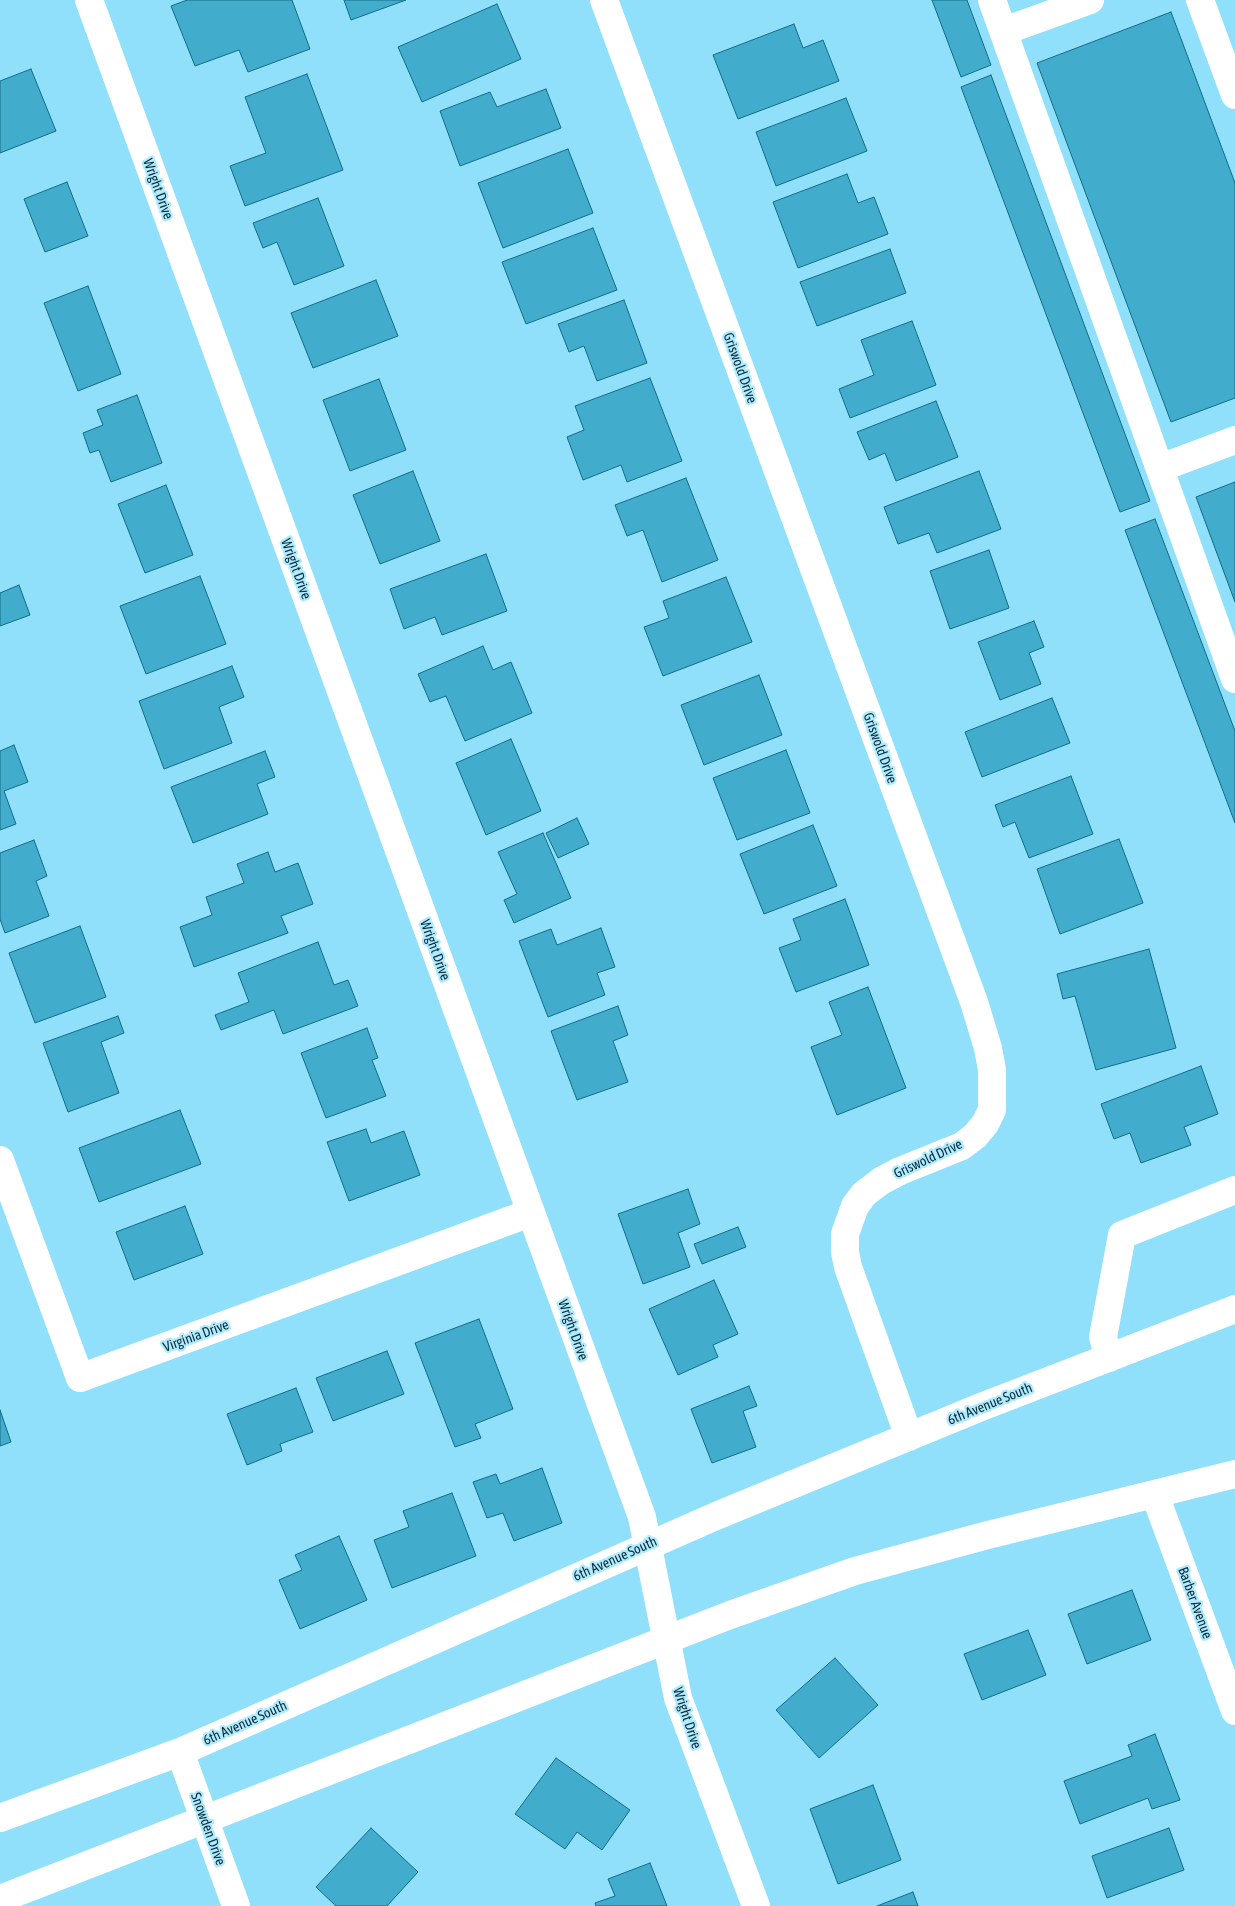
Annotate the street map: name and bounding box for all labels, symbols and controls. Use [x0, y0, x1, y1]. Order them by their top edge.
street label: Wright Drive [139, 156, 177, 222]
street label: Griswold Drive [719, 330, 761, 406]
street label: Wright Drive [277, 536, 315, 602]
street label: Griswold Drive [859, 710, 901, 786]
street label: Wright Drive [416, 917, 454, 983]
street label: Griswold Drive [891, 1136, 965, 1182]
street label: Wright Drive [554, 1297, 592, 1363]
street label: Virginia Drive [161, 1316, 231, 1356]
street label: 6th Avenue South [945, 1379, 1035, 1429]
street label: 6th Avenue South [570, 1533, 660, 1585]
street label: Barber Avenue [1174, 1565, 1216, 1641]
street label: Wright Drive [669, 1685, 705, 1751]
street label: 6th Avenue South [200, 1697, 290, 1749]
street label: Snowden Drive [187, 1790, 229, 1868]

